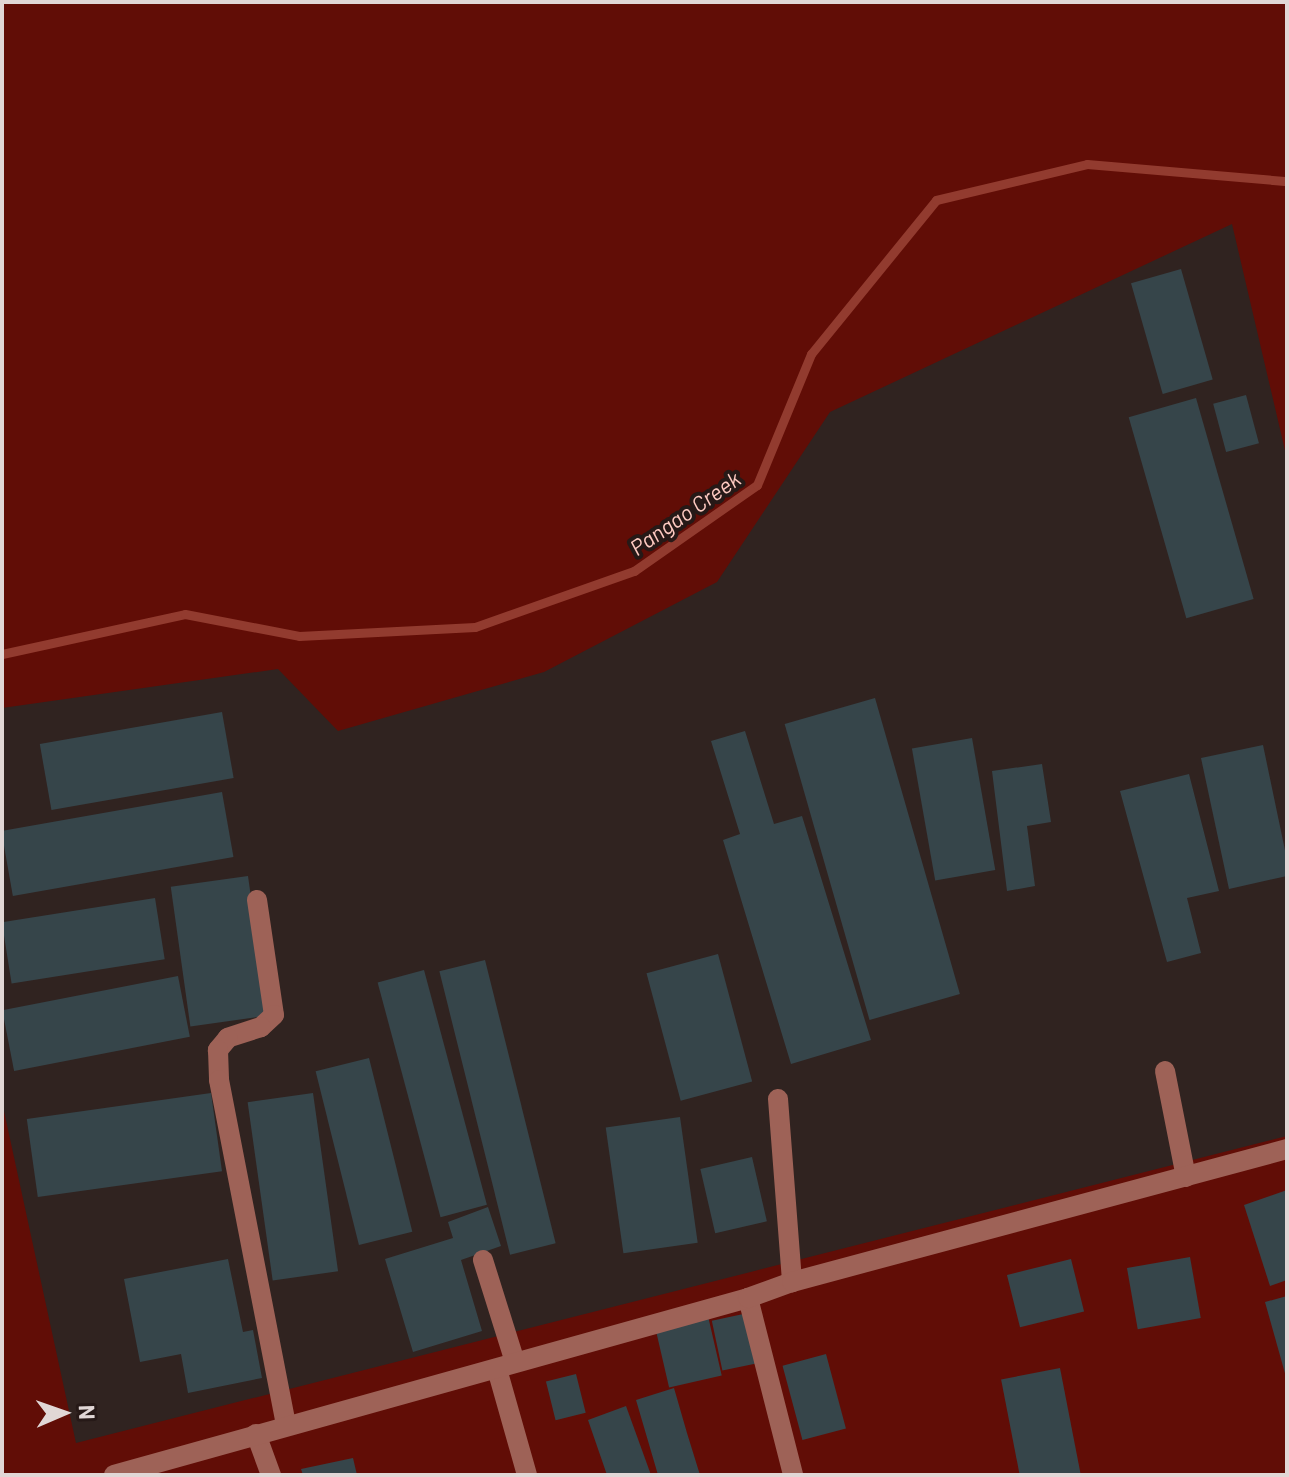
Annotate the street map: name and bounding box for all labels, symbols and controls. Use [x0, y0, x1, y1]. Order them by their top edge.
water label: Pangao Creek [625, 465, 745, 561]
north arrow [24, 1373, 104, 1453]
text: N [75, 1404, 101, 1420]

